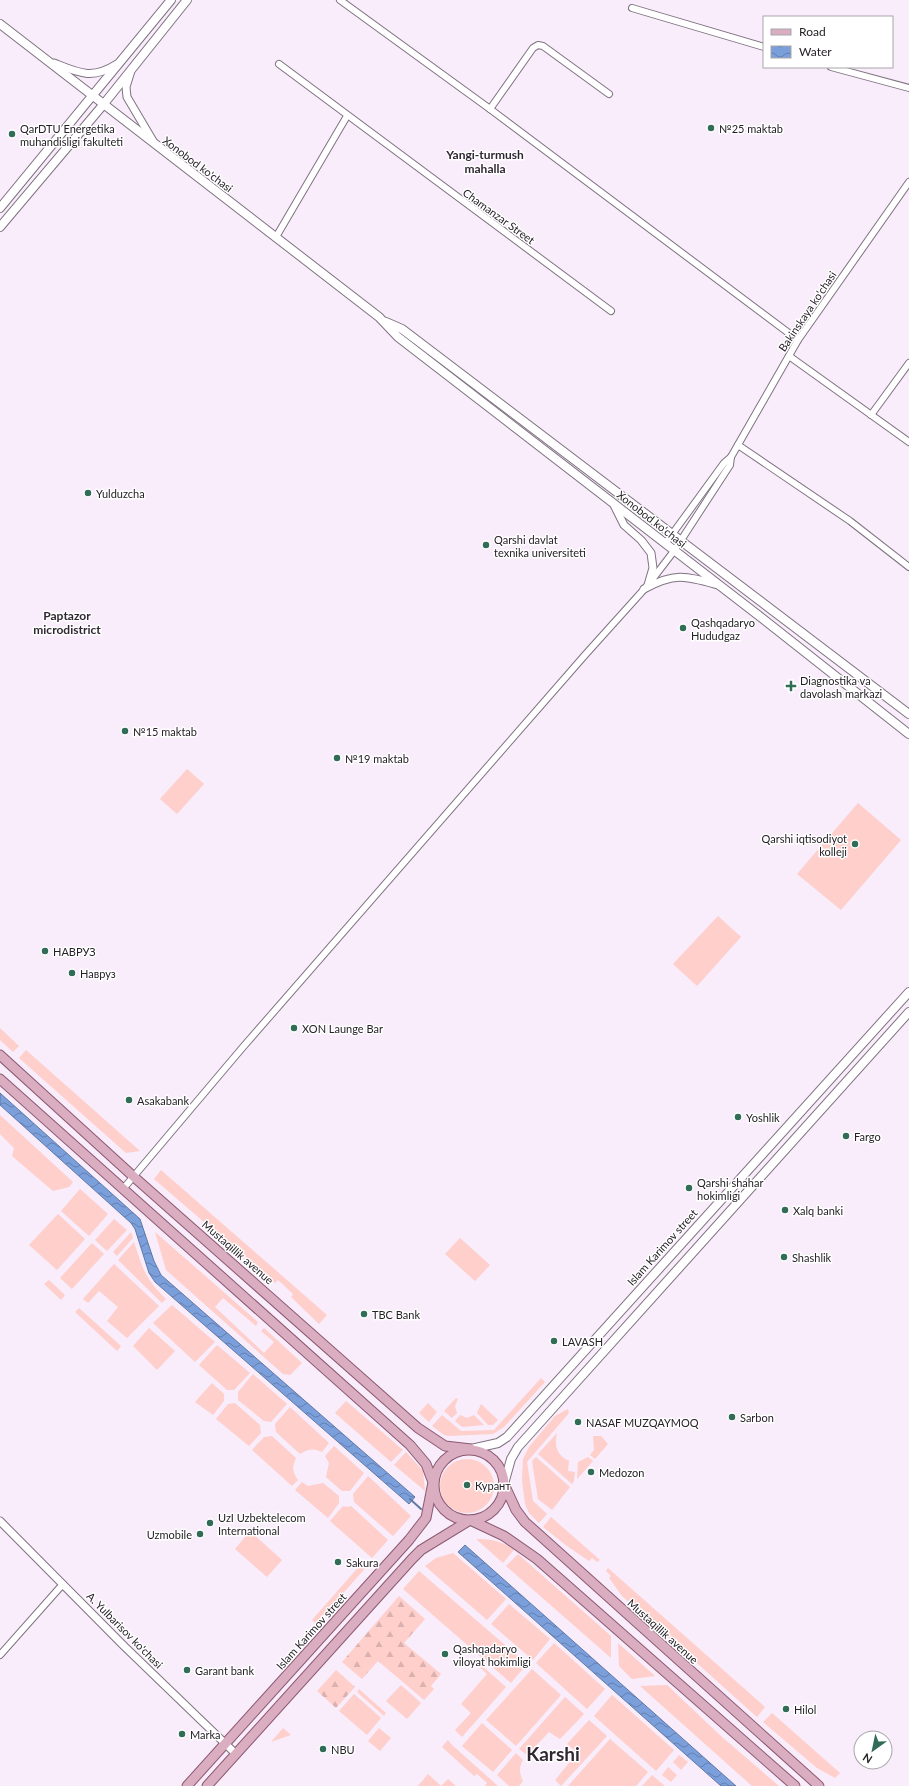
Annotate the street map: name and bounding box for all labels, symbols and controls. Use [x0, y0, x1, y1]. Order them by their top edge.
legend [763, 16, 893, 68]
text: Road [799, 24, 826, 39]
text: Water [799, 44, 832, 59]
place label: QarDTU Energetika muhandisligi fakulteti [20, 122, 123, 148]
place label: №25 maktab [719, 122, 783, 135]
marker: №25 maktab [706, 123, 716, 133]
marker: QarDTU Energetika muhandisligi fakulteti [7, 129, 17, 139]
street label: Xonobod ko'chasi [160, 133, 236, 195]
district label: Yangi-turmush mahalla [445, 147, 524, 176]
street label: Chamanzar Street [461, 186, 537, 246]
street label: Bakinskaya ko'chasi [775, 268, 839, 354]
place label: Yulduzcha [96, 487, 145, 500]
marker: Yulduzcha [83, 488, 93, 498]
street label: Xonobod ko'chasi [615, 488, 689, 550]
place label: Qarshi davlat texnika universiteti [494, 533, 586, 559]
marker: Qarshi davlat texnika universiteti [481, 540, 491, 550]
district label: Paрtazor microdistrict [33, 608, 101, 637]
place label: Qashqadaryo Hududgaz [691, 616, 755, 642]
marker: Qashqadaryo Hududgaz [678, 623, 688, 633]
place label: Diagnostika va davolash markazi [800, 674, 883, 700]
marker: Diagnostika va davolash markazi [785, 680, 797, 692]
place label: №15 maktab [133, 725, 197, 738]
marker: №15 maktab [120, 726, 130, 736]
place label: №19 maktab [345, 752, 409, 765]
marker: №19 maktab [332, 753, 342, 763]
place label: Qarshi iqtisodiyot kolleji [762, 832, 847, 858]
marker: Qarshi iqtisodiyot kolleji [850, 839, 860, 849]
place label: НАВРУЗ [53, 945, 96, 958]
marker: НАВРУЗ [40, 946, 50, 956]
place label: Навруз [80, 967, 116, 980]
marker: Навруз [67, 968, 77, 978]
place label: XON Launge Bar [302, 1022, 383, 1035]
marker: XON Launge Bar [289, 1023, 299, 1033]
place label: Asakabank [137, 1094, 189, 1107]
marker: Asakabank [124, 1095, 134, 1105]
place label: Yoshlik [746, 1111, 780, 1124]
marker: Yoshlik [733, 1112, 743, 1122]
place label: Fargo [854, 1130, 881, 1143]
marker: Fargo [841, 1131, 851, 1141]
place label: Qarshi shahar hokimligi [697, 1176, 763, 1202]
marker: Qarshi shahar hokimligi [684, 1183, 694, 1193]
place label: Xalq banki [793, 1204, 843, 1217]
marker: Xalq banki [780, 1205, 790, 1215]
street label: Islam Karimov street [624, 1206, 700, 1288]
street label: Mustaqillik avenue [200, 1217, 276, 1287]
place label: Shashlik [792, 1251, 832, 1264]
marker: Shashlik [779, 1252, 789, 1262]
place label: TBC Bank [372, 1308, 420, 1321]
marker: TBC Bank [359, 1309, 369, 1319]
place label: LAVASH [562, 1335, 603, 1348]
marker: LAVASH [549, 1336, 559, 1346]
place label: Sarbon [740, 1411, 774, 1424]
marker: Sarbon [727, 1412, 737, 1422]
place label: NASAF MUZQAYMOQ [586, 1416, 699, 1429]
marker: NASAF MUZQAYMOQ [573, 1417, 583, 1427]
place label: Medozon [599, 1466, 644, 1479]
marker: Medozon [586, 1467, 596, 1477]
place label: Курант [475, 1479, 511, 1492]
marker: Курант [462, 1480, 472, 1490]
place label: UzI Uzbektelecom International [218, 1511, 306, 1537]
marker: UzI Uzbektelecom International [205, 1518, 215, 1528]
place label: Uzmobile [147, 1528, 192, 1541]
marker: Uzmobile [195, 1529, 205, 1539]
place label: Sakura [346, 1556, 378, 1569]
marker: Sakura [333, 1557, 343, 1567]
street label: A. Yulbarisov ko'chasi [84, 1589, 166, 1671]
street label: Islam Karimov street [273, 1590, 349, 1672]
street label: Mustaqillik avenue [625, 1596, 701, 1666]
place label: Qashqadaryo viloyat hokimligi [453, 1642, 531, 1668]
marker: Qashqadaryo viloyat hokimligi [440, 1649, 450, 1659]
place label: Garant bank [195, 1664, 254, 1677]
marker: Garant bank [182, 1665, 192, 1675]
place label: Hilol [794, 1703, 816, 1716]
marker: Hilol [781, 1704, 791, 1714]
place label: Marka [190, 1728, 221, 1741]
marker: Marka [177, 1729, 187, 1739]
north arrow [853, 1730, 893, 1770]
district label: Karshi [526, 1742, 580, 1765]
place label: NBU [331, 1743, 355, 1756]
marker: NBU [318, 1744, 328, 1754]
text: N [860, 1751, 874, 1767]

